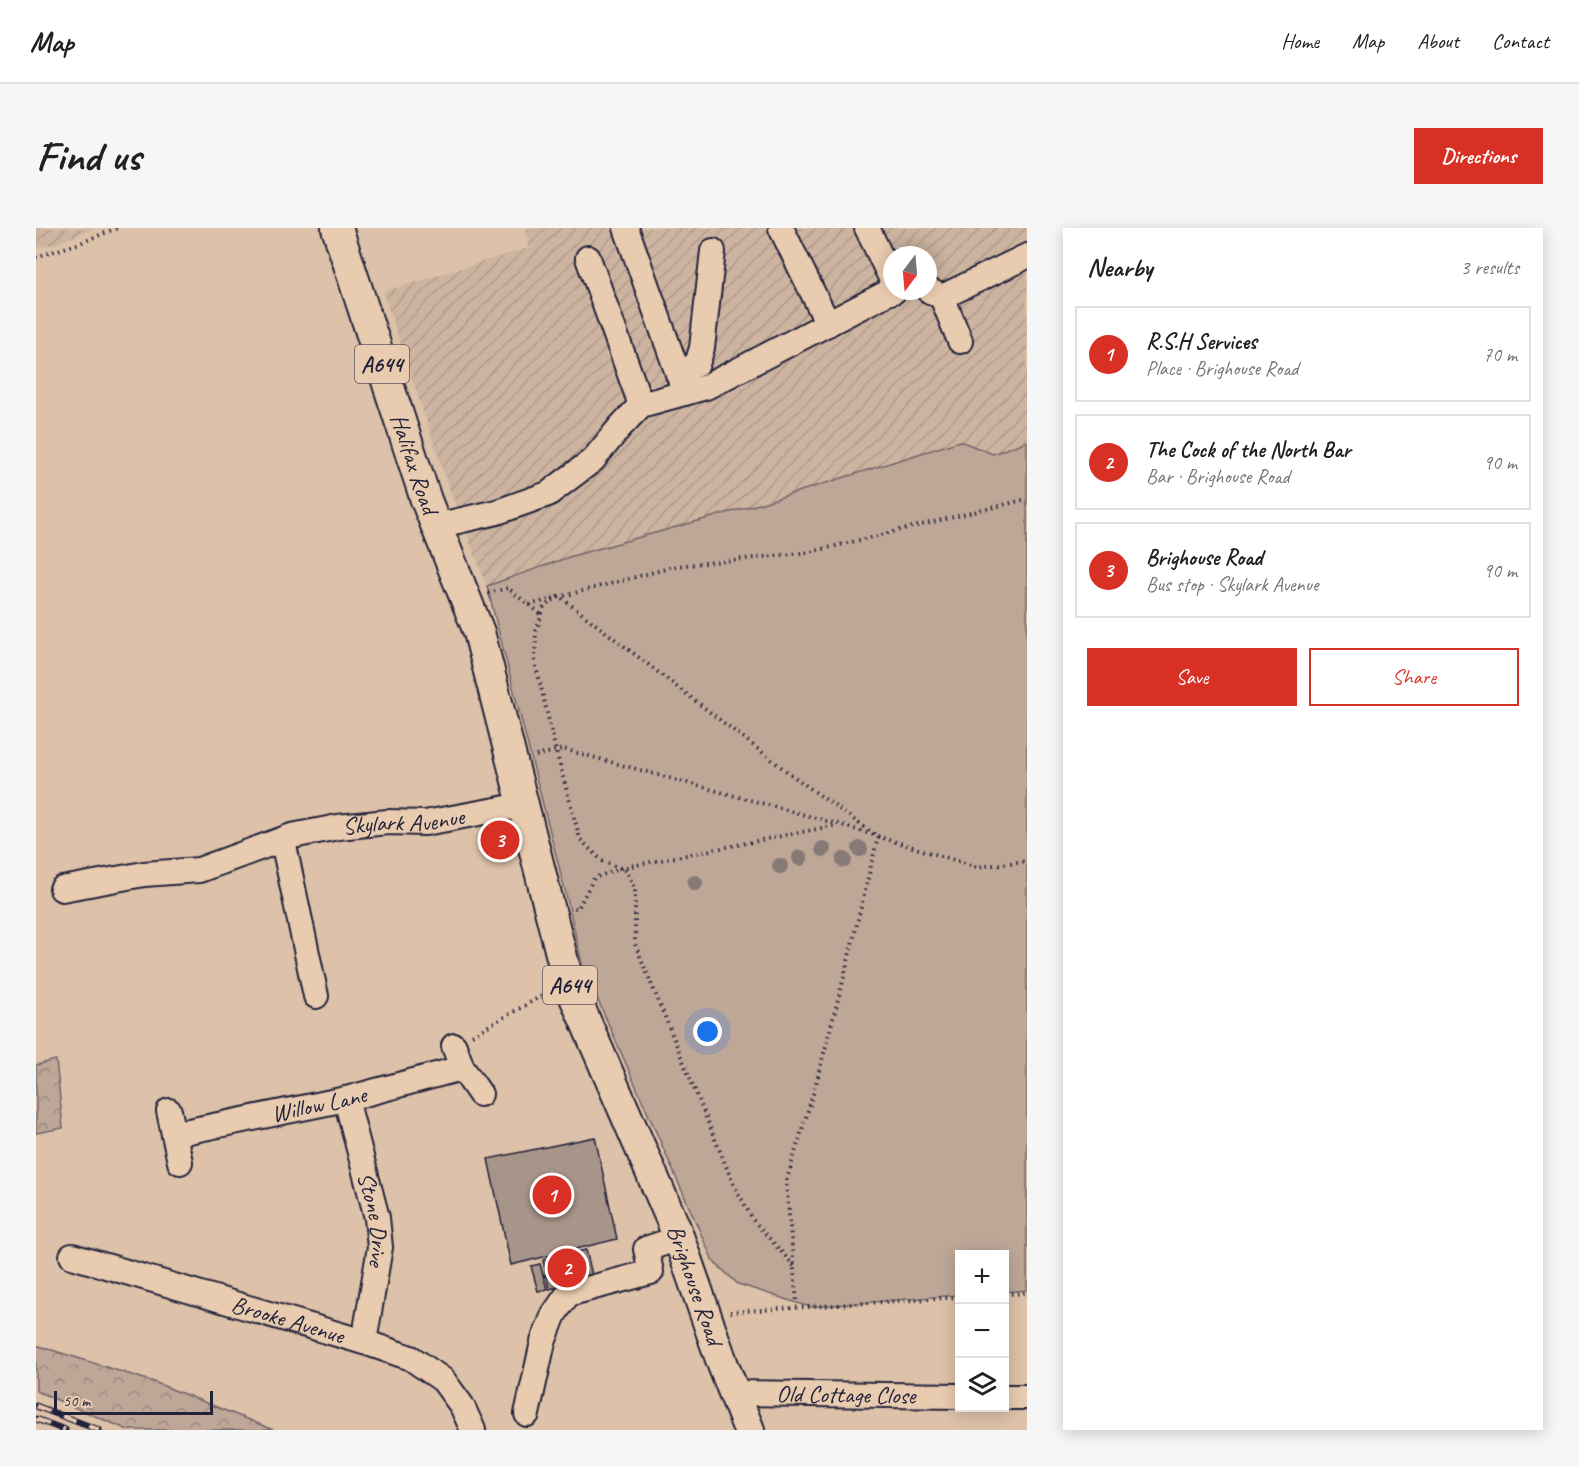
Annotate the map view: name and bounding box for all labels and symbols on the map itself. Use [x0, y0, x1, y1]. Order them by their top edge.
north arrow [883, 246, 937, 300]
road number: A644 [355, 345, 409, 383]
street label: Halifax Road [384, 410, 446, 522]
street label: Skylark Avenue [341, 801, 469, 841]
pin: 3 [480, 818, 520, 862]
road number: A644 [543, 966, 597, 1004]
your location [693, 1017, 722, 1046]
street label: Willow Lane [269, 1079, 372, 1129]
street label: Stone Drive [351, 1169, 395, 1271]
pin: 1 [532, 1172, 572, 1218]
street label: Brighouse Road [660, 1221, 731, 1352]
pin: 2 [548, 1246, 586, 1290]
street label: Brooke Avenue [228, 1289, 350, 1351]
street label: Old Cottage Close [776, 1379, 918, 1410]
scale bar [54, 1388, 213, 1416]

